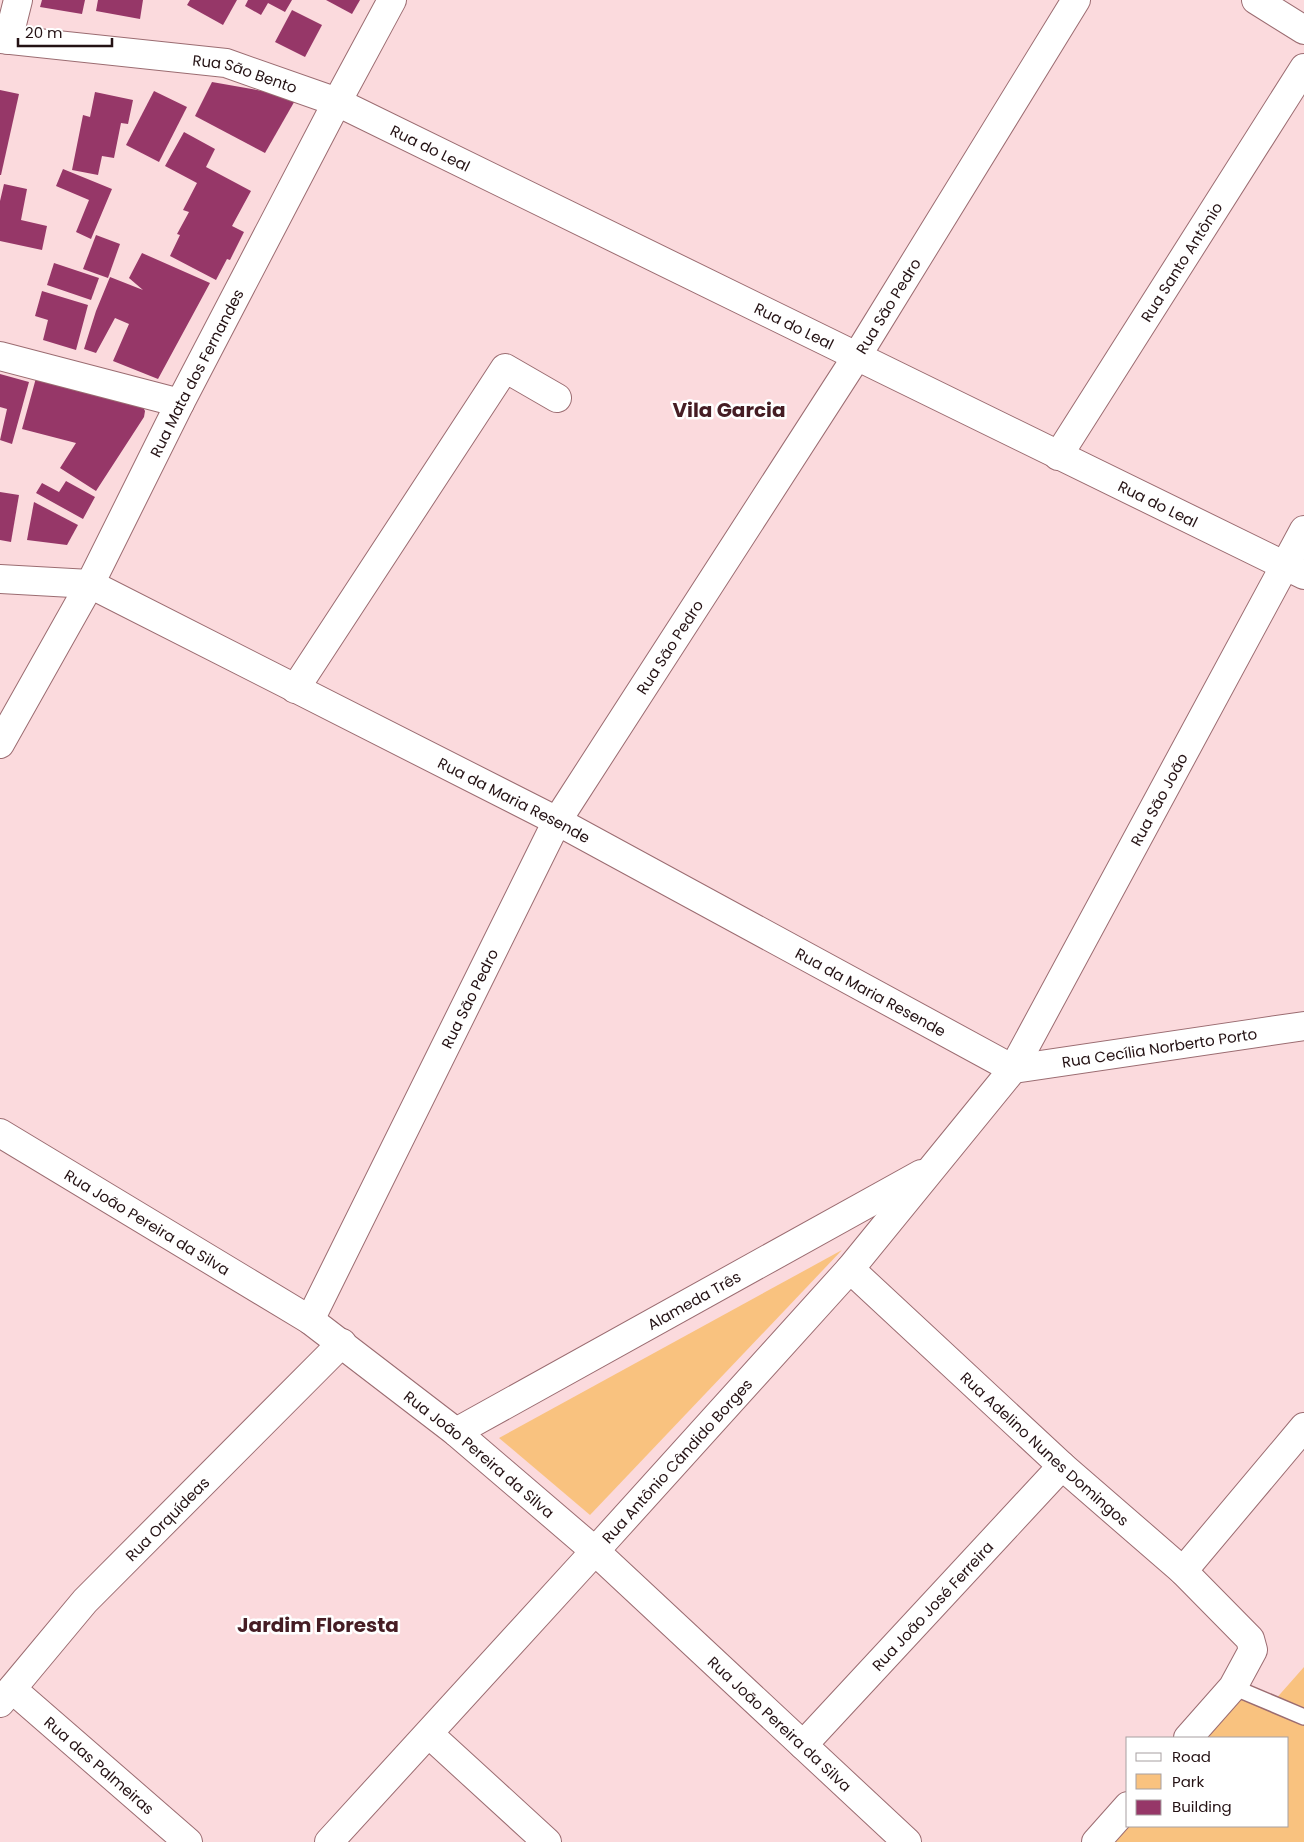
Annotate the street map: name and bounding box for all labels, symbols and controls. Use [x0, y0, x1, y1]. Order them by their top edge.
scale bar [18, 15, 111, 47]
text: 20 m [25, 22, 63, 43]
street label: Rua São Bento [191, 49, 300, 98]
street label: Rua do Leal [387, 119, 474, 176]
street label: Rua Santo Antônio [1135, 198, 1227, 326]
street label: Rua São Pedro [850, 254, 925, 358]
street label: Rua Mata dos Fernandes [144, 285, 248, 460]
street label: Rua do Leal [751, 297, 838, 354]
district label: Vila Garcia [672, 396, 786, 424]
street label: Rua do Leal [1115, 475, 1201, 532]
street label: Rua São Pedro [631, 595, 708, 698]
street label: Rua São João [1125, 749, 1192, 849]
street label: Rua da Maria Resende [435, 752, 594, 848]
street label: Rua da Maria Resende [792, 942, 950, 1041]
street label: Rua São Pedro [436, 945, 503, 1052]
street label: Rua Cecília Norberto Porto [1060, 1023, 1258, 1072]
street label: Rua João Pereira da Silva [61, 1164, 234, 1280]
street label: Alameda Três [643, 1266, 745, 1334]
street label: Rua Adelino Nunes Domingos [956, 1367, 1134, 1530]
street label: Rua Antônio Cândido Borges [597, 1374, 757, 1548]
street label: Rua João Pereira da Silva [400, 1385, 559, 1522]
street label: Rua Orquídeas [120, 1472, 214, 1565]
street label: Rua João José Ferreira [867, 1536, 998, 1675]
district label: Jardim Floresta [237, 1611, 399, 1639]
street label: Rua João Pereira da Silva [703, 1651, 857, 1796]
street label: Rua das Palmeiras [40, 1711, 159, 1819]
legend [1126, 1737, 1289, 1827]
text: Road [1172, 1746, 1211, 1767]
text: Park [1172, 1771, 1204, 1792]
text: Building [1172, 1796, 1232, 1817]

